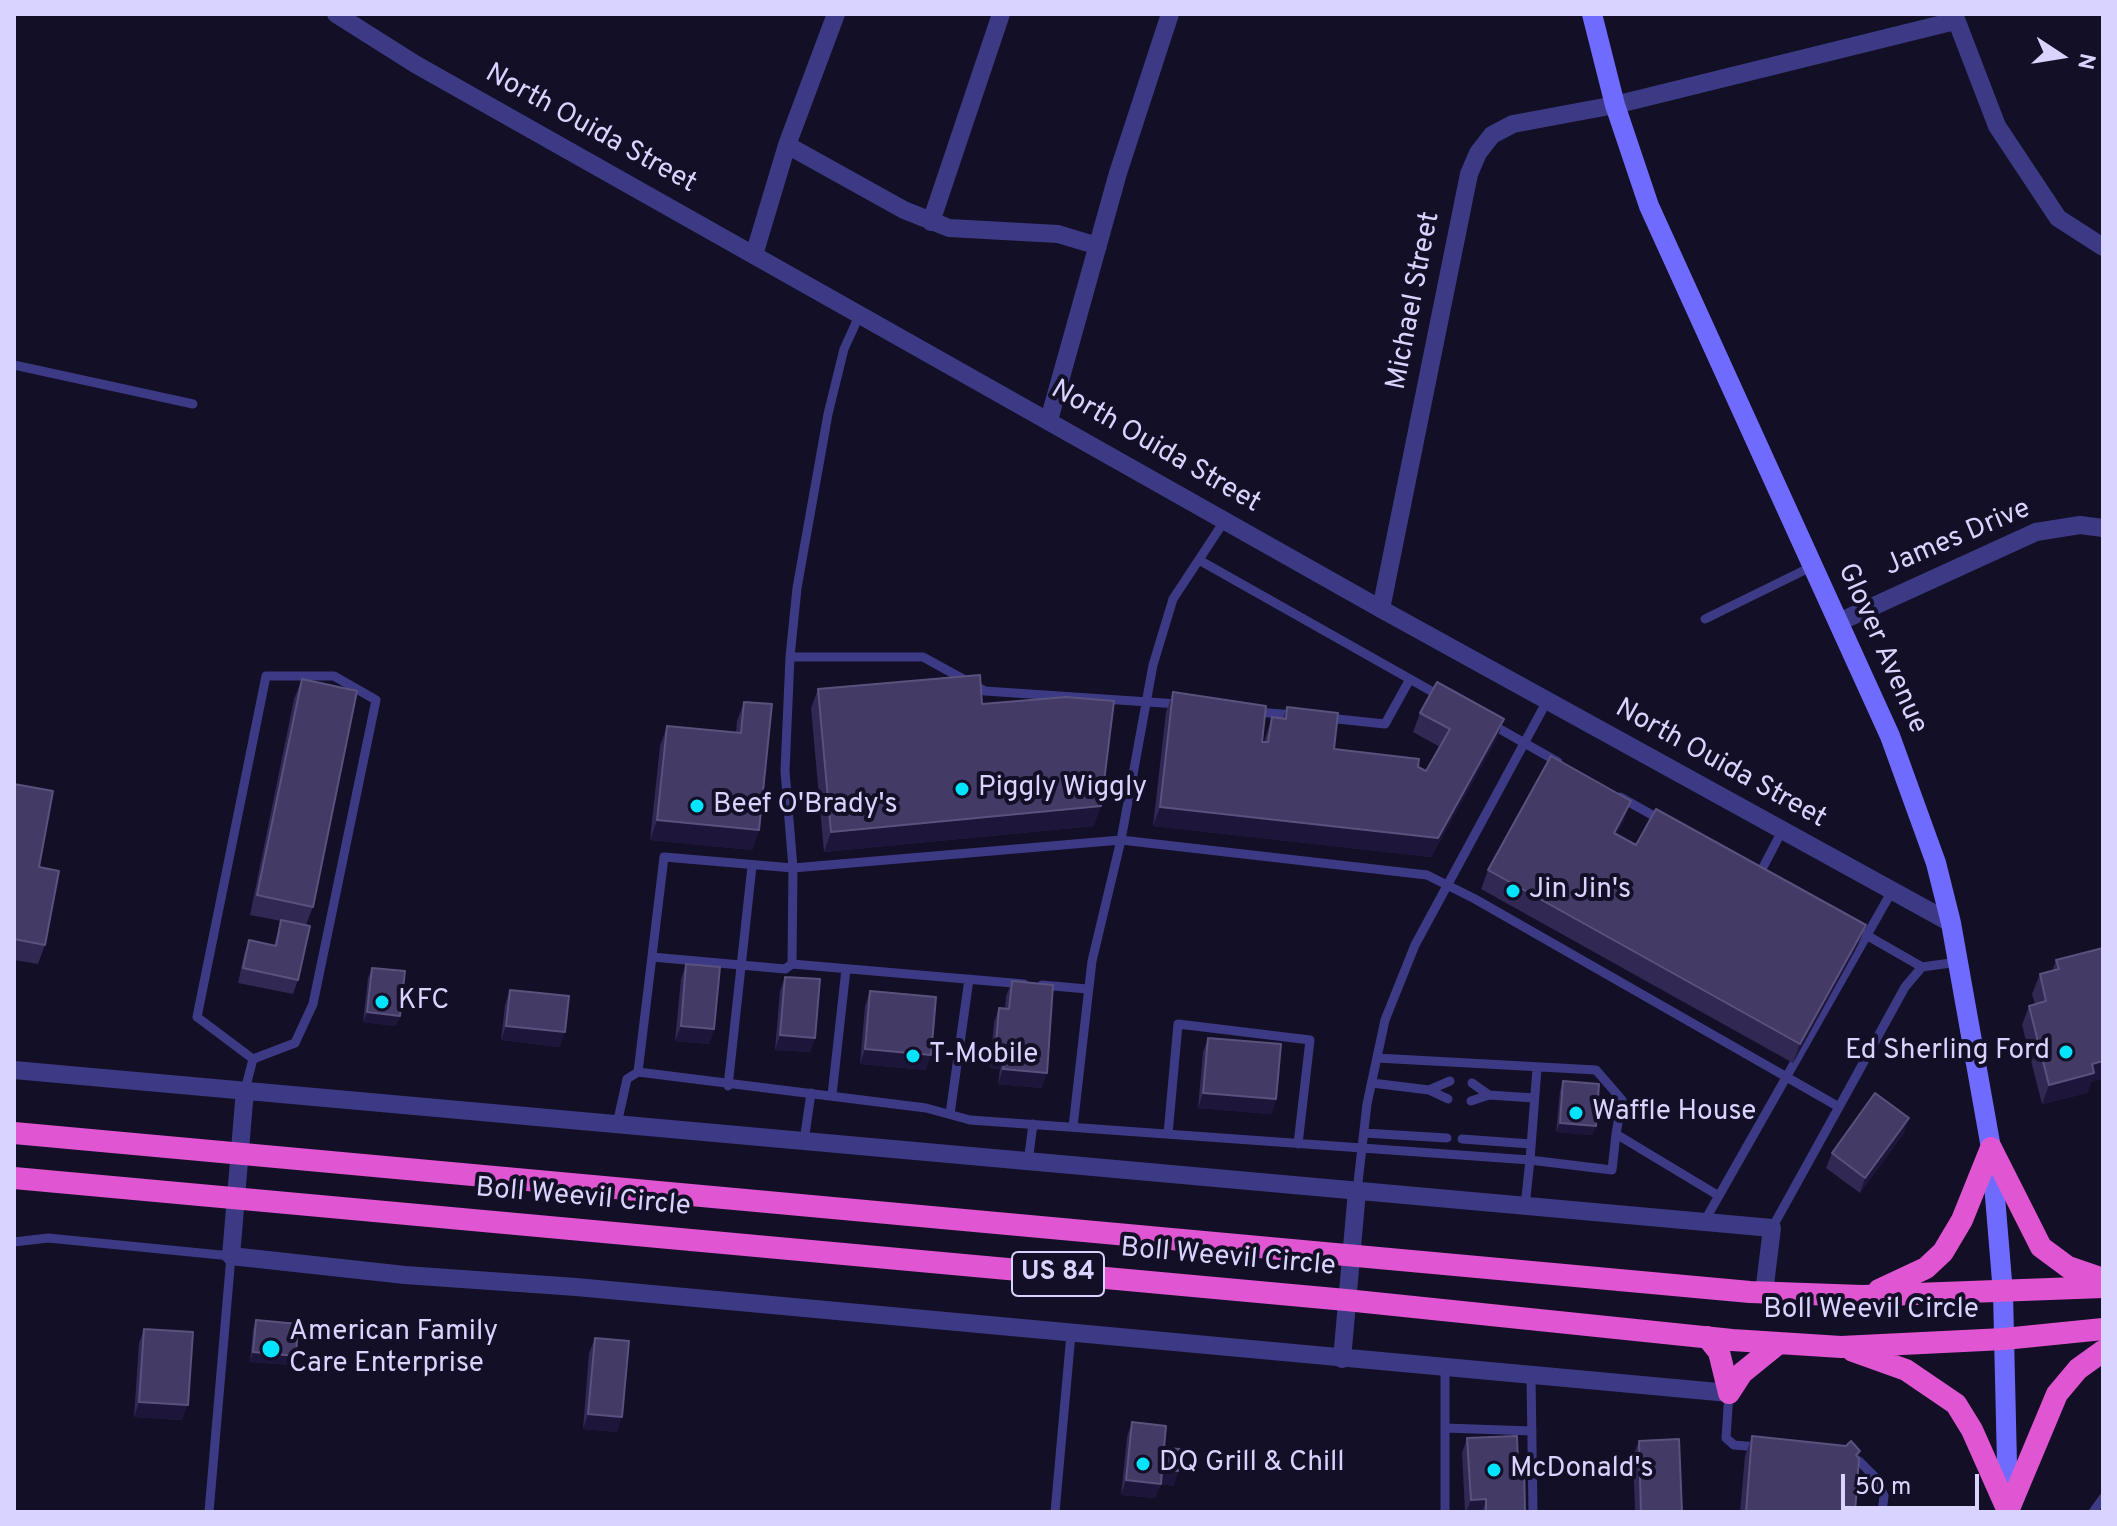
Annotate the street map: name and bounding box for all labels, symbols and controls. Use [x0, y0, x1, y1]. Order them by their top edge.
north arrow [2021, 16, 2101, 96]
text: N [2070, 51, 2100, 72]
street label: North Ouida Street [478, 58, 702, 202]
street label: Michael Street [1381, 209, 1449, 393]
street label: North Ouida Street [1044, 374, 1266, 522]
street label: James Drive [1880, 493, 2036, 585]
street label: Glover Avenue [1828, 559, 1934, 739]
street label: North Ouida Street [1608, 693, 1832, 837]
place label: Piggly Wiggly [978, 772, 1147, 806]
marker: Piggly Wiggly [953, 780, 971, 798]
place label: Beef O'Brady's [713, 789, 898, 823]
marker: Beef O'Brady's [688, 797, 706, 815]
place label: Jin Jin's [1529, 874, 1631, 908]
marker: Jin Jin's [1504, 882, 1522, 900]
place label: KFC [398, 985, 449, 1019]
marker: KFC [373, 993, 391, 1011]
place label: Ed Sherling Ford [1845, 1035, 2050, 1069]
place label: T-Mobile [929, 1039, 1038, 1073]
marker: Ed Sherling Ford [2057, 1043, 2075, 1061]
marker: T-Mobile [904, 1047, 922, 1065]
place label: Waffle House [1592, 1096, 1756, 1130]
marker: Waffle House [1567, 1104, 1585, 1122]
street label: Boll Weevil Circle [474, 1173, 692, 1225]
street label: Boll Weevil Circle [1119, 1233, 1337, 1285]
road number: US 84 [1012, 1252, 1104, 1296]
street label: Boll Weevil Circle [1763, 1294, 1979, 1328]
place label: American Family Care Enterprise [289, 1316, 498, 1382]
marker: American Family Care Enterprise [260, 1338, 282, 1360]
place label: DQ Grill & Chill [1159, 1447, 1345, 1481]
place label: McDonald's [1510, 1453, 1654, 1487]
marker: DQ Grill & Chill [1134, 1455, 1152, 1473]
scale bar [1845, 1458, 1983, 1508]
marker: McDonald's [1485, 1461, 1503, 1479]
text: 50 m [1855, 1473, 1911, 1503]

